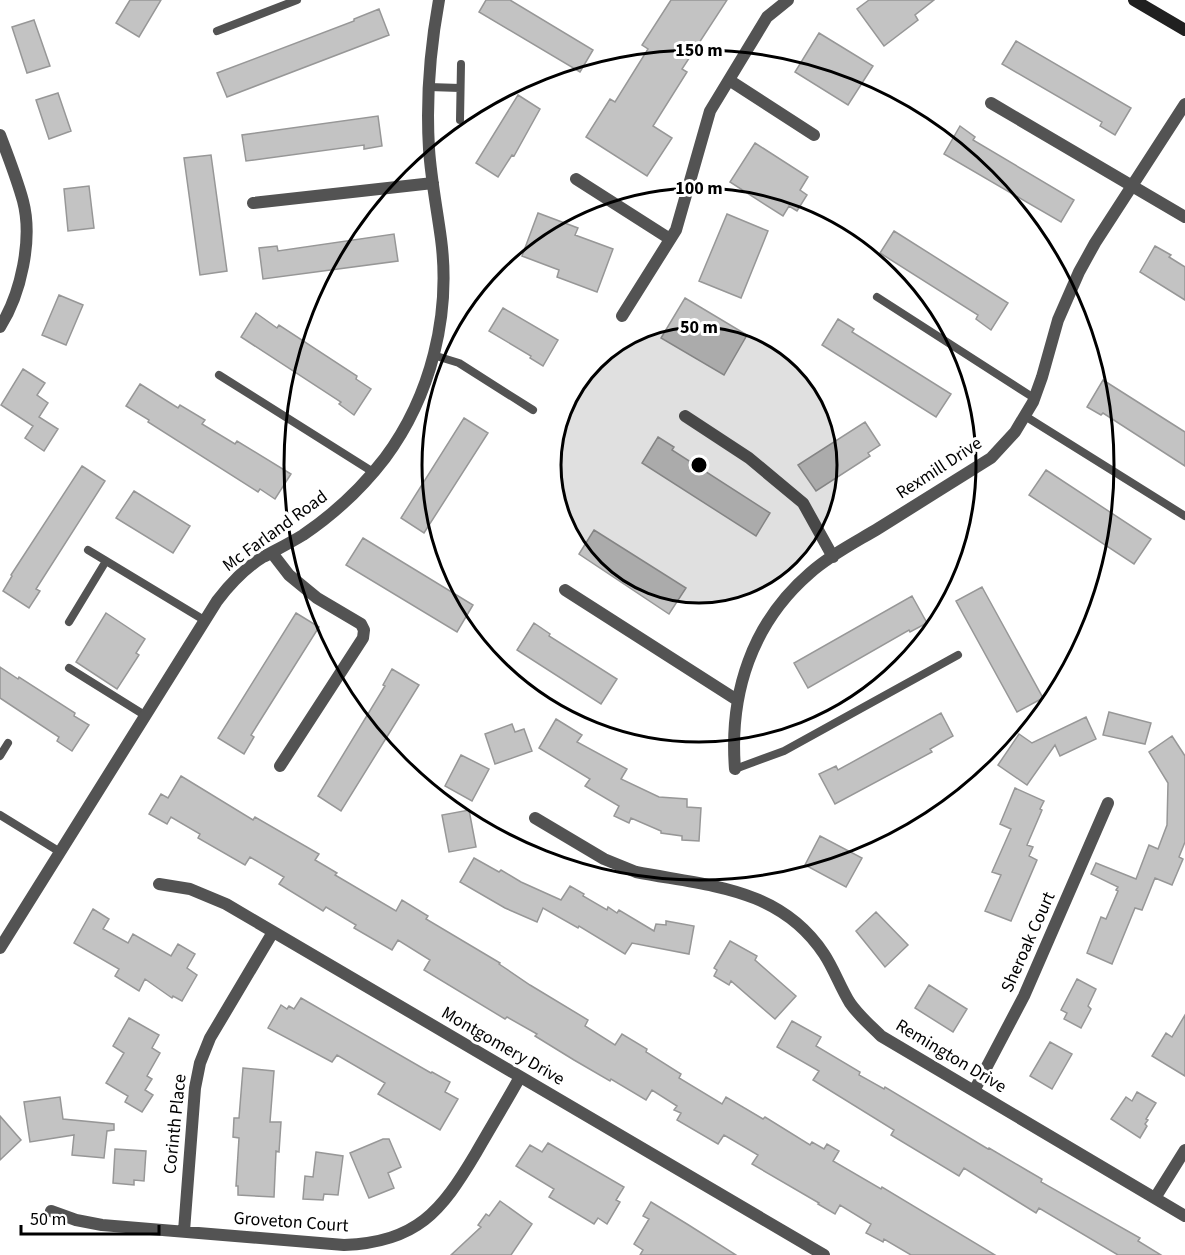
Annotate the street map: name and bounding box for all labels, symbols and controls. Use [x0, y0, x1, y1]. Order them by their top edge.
text: 150 m [675, 38, 723, 63]
text: 100 m [675, 176, 723, 201]
text: 50 m [680, 315, 718, 340]
street label: Rexmill Drive [891, 431, 987, 505]
centre of rings [689, 455, 709, 475]
street label: Mc Farland Road [217, 484, 333, 578]
street label: Sheroak Court [995, 888, 1061, 996]
street label: Montgomery Drive [437, 1000, 569, 1092]
street label: Remington Drive [891, 1013, 1011, 1099]
street label: Corinth Place [157, 1073, 193, 1175]
scale bar [21, 1198, 159, 1236]
street label: Groveton Court [233, 1206, 349, 1238]
text: 50 m [30, 1207, 66, 1232]

